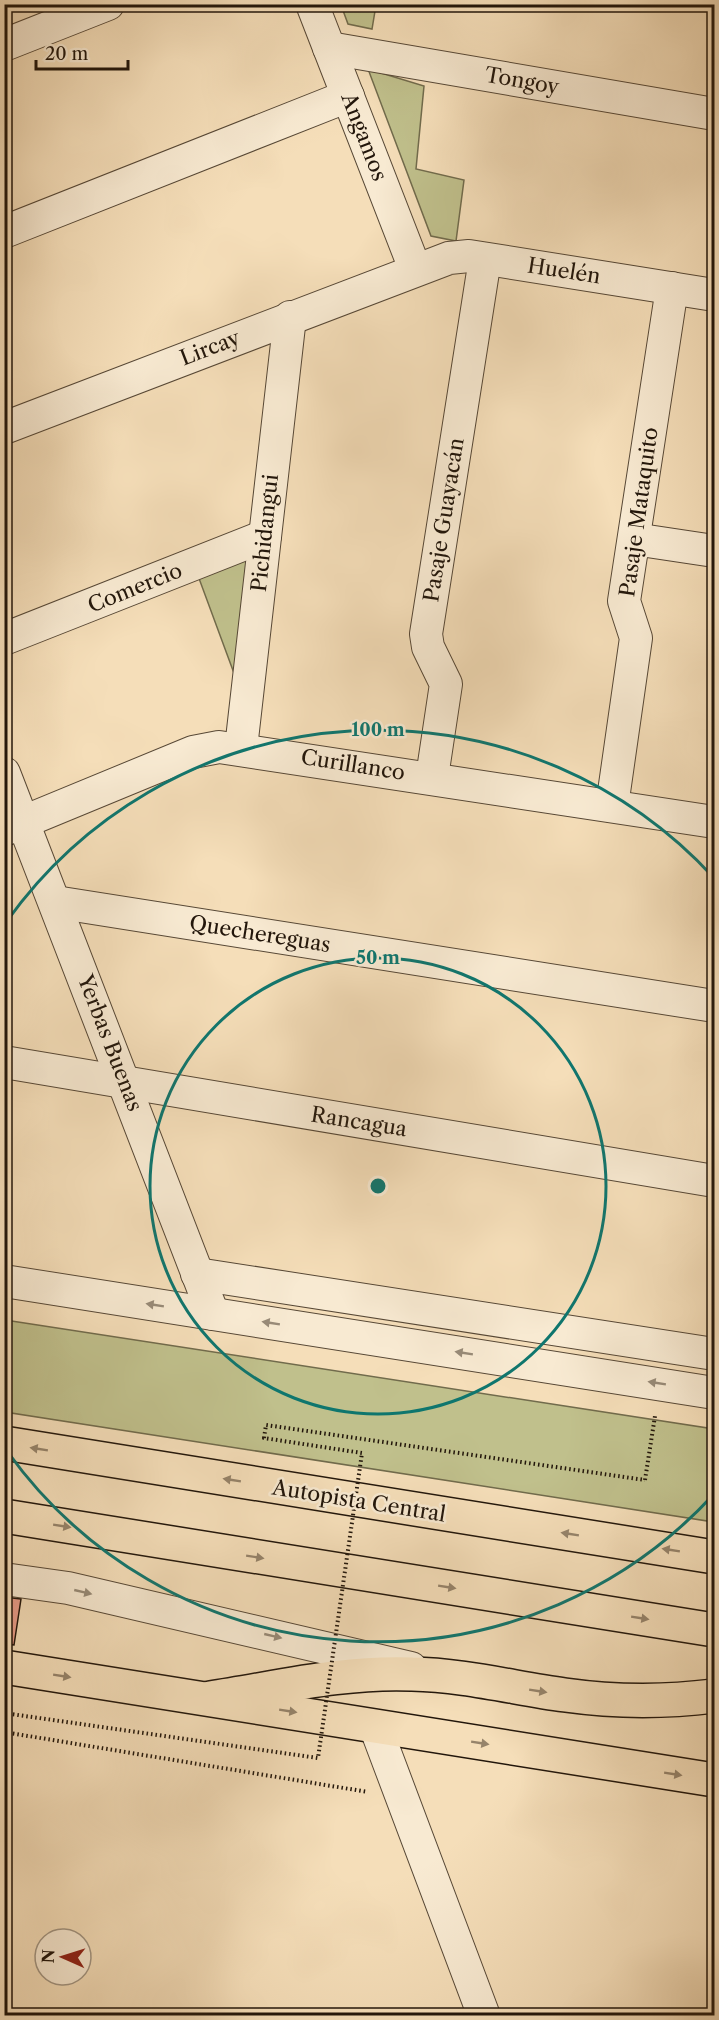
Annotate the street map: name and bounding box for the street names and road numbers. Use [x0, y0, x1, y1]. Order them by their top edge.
street label: Tongoy [483, 62, 561, 99]
street label: Angamos [336, 88, 393, 184]
street label: Huelén [526, 252, 602, 289]
street label: Lircay [176, 325, 244, 370]
street label: Pasaje Mataquito [614, 425, 663, 598]
street label: Pasaje Guayacán [418, 436, 469, 604]
street label: Pichidangui [246, 473, 283, 593]
street label: Comercio [84, 557, 186, 618]
street label: Curillanco [299, 744, 407, 785]
street label: Quechereguas [188, 910, 332, 957]
street label: Yerbas Buenas [73, 970, 148, 1115]
street label: Rancagua [309, 1102, 410, 1142]
street label: Autopista Central [270, 1474, 448, 1527]

